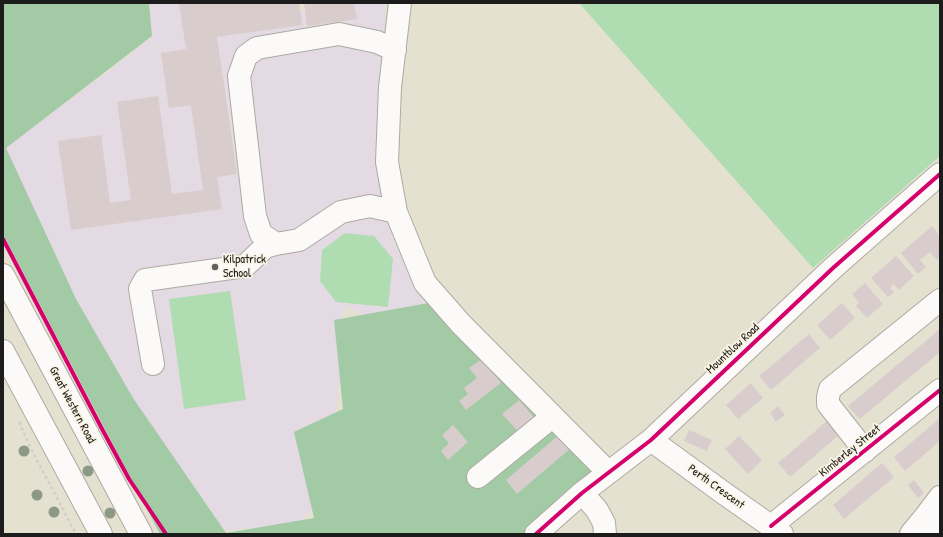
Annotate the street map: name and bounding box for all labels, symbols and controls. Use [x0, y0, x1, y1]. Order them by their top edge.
place label: Kilpatrick School [223, 253, 266, 281]
marker: Kilpatrick School [210, 262, 220, 272]
street label: Mountblow Road [703, 321, 763, 377]
street label: Great Western Road [46, 364, 98, 446]
street label: Kimberley Street [816, 422, 884, 480]
street label: Perth Crescent [685, 462, 747, 512]

